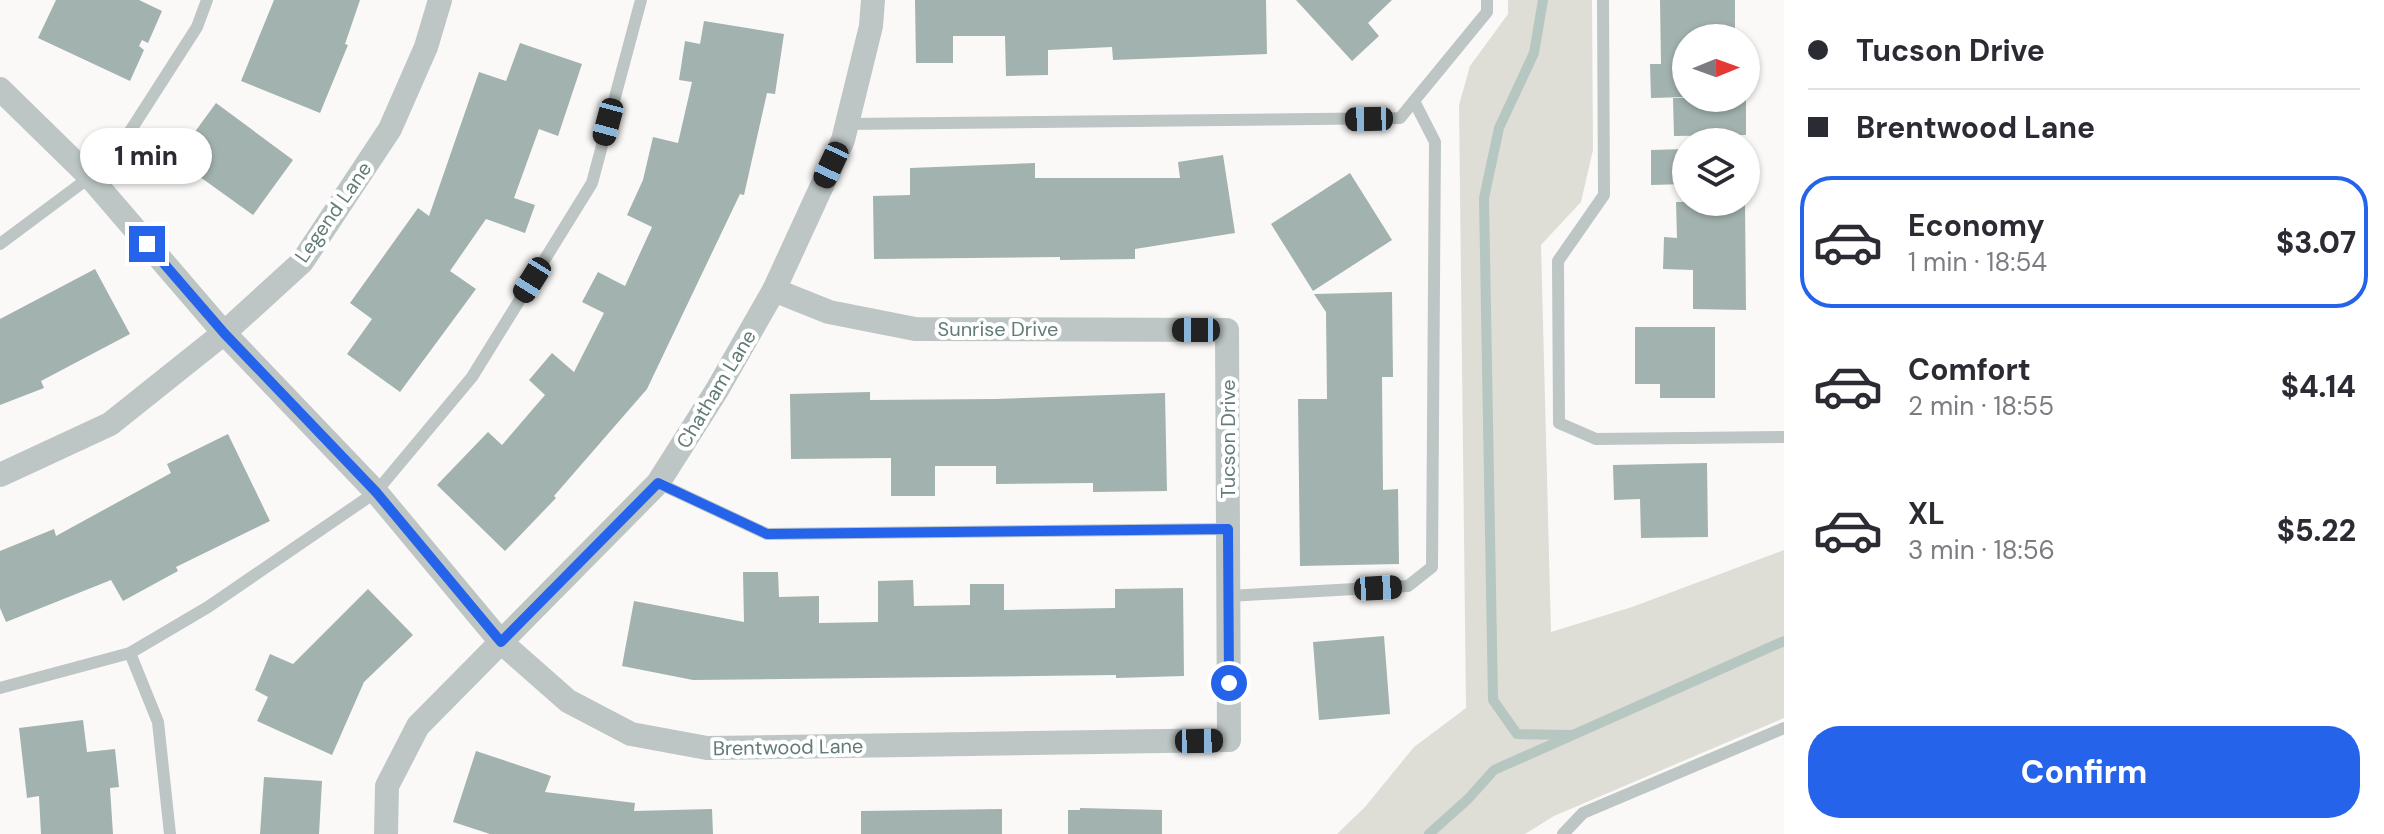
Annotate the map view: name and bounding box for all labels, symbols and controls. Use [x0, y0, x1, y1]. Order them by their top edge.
north arrow [1672, 24, 1760, 112]
map controls [1672, 24, 1760, 216]
text: Tucson Drive [1856, 31, 2045, 70]
car [590, 96, 626, 148]
car [1345, 107, 1393, 131]
text: Brentwood Lane [1856, 108, 2095, 147]
callout: 1 min [81, 128, 213, 184]
button: layers [1672, 128, 1760, 216]
car [810, 138, 852, 192]
text: 1 min [114, 139, 178, 173]
street label: Legend Lane [289, 157, 377, 267]
icon: car [1812, 206, 1884, 278]
text: Economy [1908, 206, 2045, 245]
text: $3.07 [2276, 223, 2356, 262]
route end [129, 226, 165, 262]
text: 1 min · 18:54 [1908, 245, 2047, 279]
car [509, 253, 555, 307]
street label: Sunrise Drive [938, 316, 1058, 342]
car [1172, 318, 1220, 342]
street label: Chatham Lane [670, 325, 762, 453]
icon: car [1812, 350, 1884, 422]
text: Comfort [1908, 350, 2031, 389]
text: $4.14 [2281, 367, 2356, 406]
street label: Tucson Drive [1215, 379, 1241, 499]
text: 2 min · 18:55 [1908, 389, 2054, 423]
icon: car [1812, 494, 1884, 566]
text: XL [1908, 494, 1945, 533]
text: $5.22 [2277, 511, 2356, 550]
text: 3 min · 18:56 [1908, 533, 2055, 567]
car [1353, 575, 1403, 601]
route start [1211, 665, 1247, 701]
button: Confirm [1808, 726, 2360, 818]
car [1175, 729, 1223, 753]
street label: Brentwood Lane [713, 733, 863, 761]

